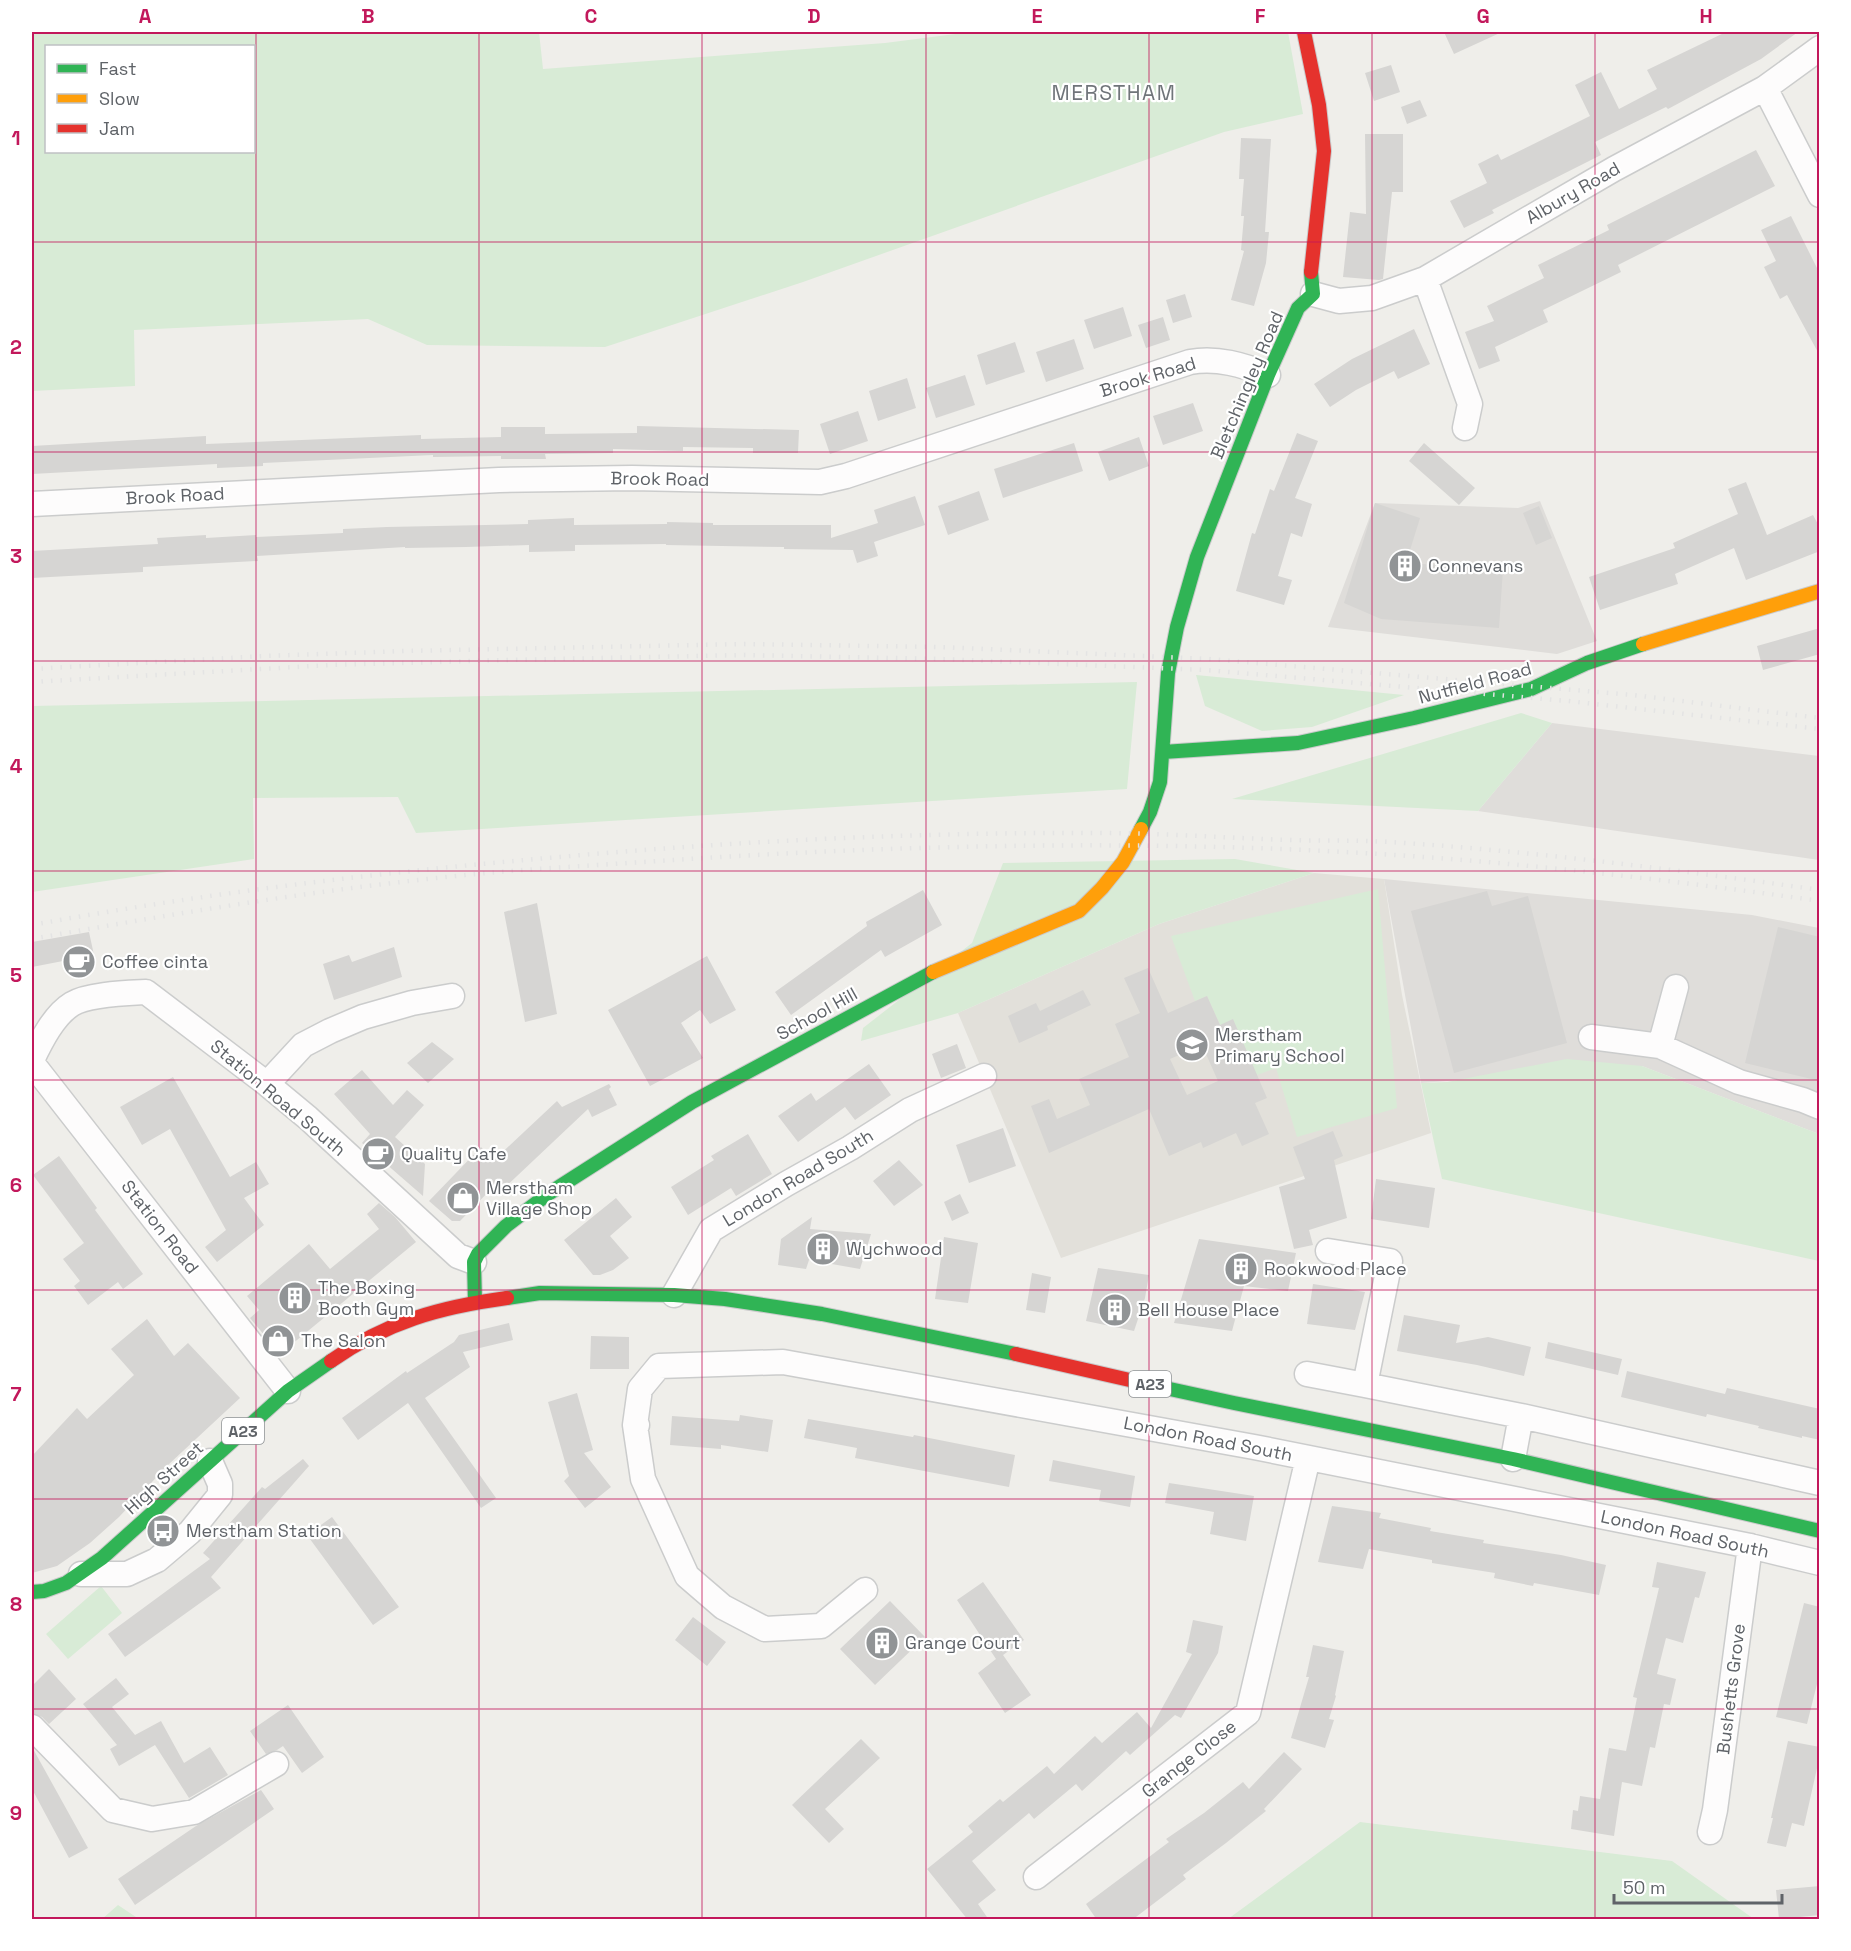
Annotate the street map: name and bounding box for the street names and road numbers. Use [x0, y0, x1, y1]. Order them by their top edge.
street label: Albury Road [1522, 156, 1624, 229]
street label: Bletchingley Road [1205, 307, 1288, 462]
street label: Brook Road [1097, 351, 1199, 402]
street label: Brook Road [610, 466, 710, 491]
street label: Brook Road [125, 481, 225, 510]
street label: Nutfield Road [1416, 656, 1534, 709]
street label: School Hill [772, 982, 861, 1045]
street label: Station Road South [206, 1034, 351, 1161]
street label: London Road South [718, 1124, 877, 1232]
street label: Station Road [117, 1175, 204, 1278]
road number: A23 [1129, 1371, 1171, 1397]
street label: London Road South [1122, 1411, 1295, 1466]
road number: A23 [222, 1418, 264, 1444]
street label: High Street [119, 1436, 208, 1519]
street label: London Road South [1599, 1504, 1771, 1563]
street label: Bushetts Grove [1711, 1622, 1750, 1756]
street label: Grange Close [1137, 1715, 1241, 1803]

